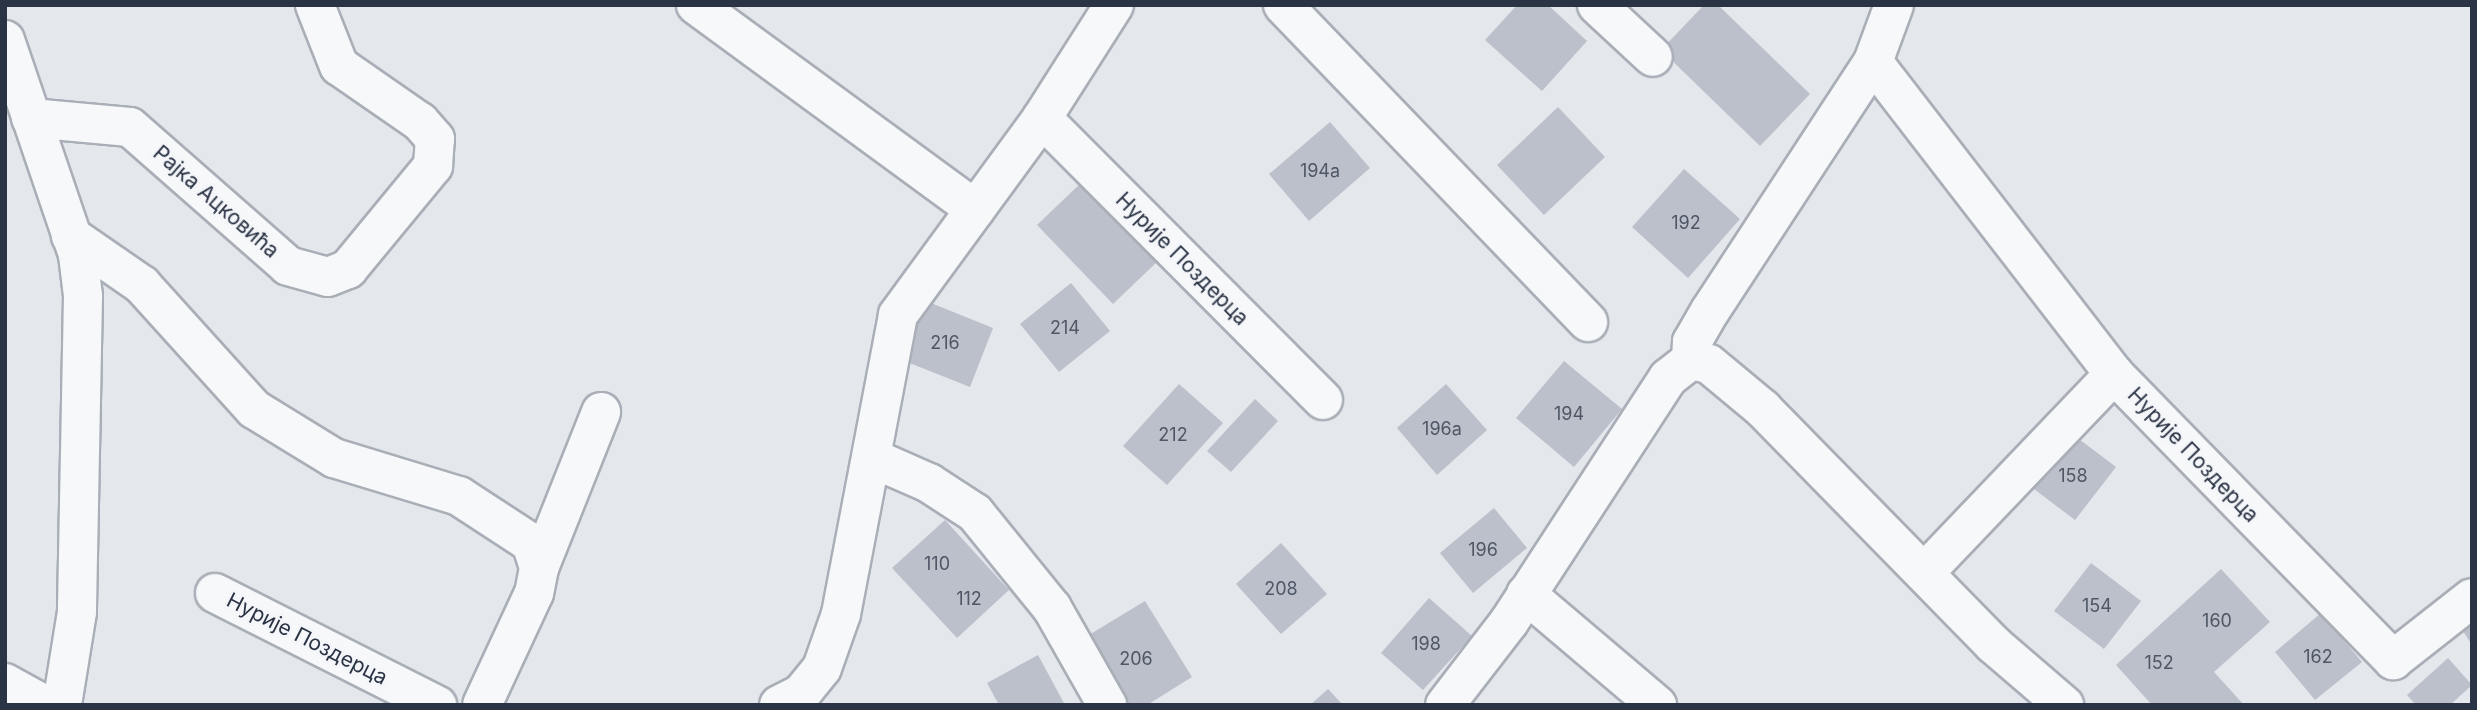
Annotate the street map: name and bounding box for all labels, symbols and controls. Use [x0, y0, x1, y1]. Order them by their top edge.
street label: Рајка Ацковића [148, 141, 284, 263]
house number: 194a [1300, 160, 1340, 182]
street label: Нурије Поздерца [1110, 187, 1254, 331]
house number: 192 [1671, 212, 1701, 234]
house number: 214 [1050, 317, 1080, 339]
house number: 216 [930, 332, 960, 354]
street label: Нурије Поздерца [2122, 383, 2264, 527]
house number: 194 [1554, 403, 1584, 425]
house number: 196a [1422, 418, 1462, 440]
house number: 212 [1158, 424, 1188, 446]
house number: 158 [2058, 465, 2088, 487]
house number: 196 [1468, 539, 1498, 561]
house number: 110 [924, 553, 950, 575]
house number: 208 [1264, 578, 1298, 600]
street label: Нурије Поздерца [222, 588, 392, 690]
house number: 112 [956, 588, 982, 610]
house number: 154 [2082, 595, 2112, 617]
house number: 160 [2202, 610, 2232, 632]
house number: 198 [1411, 633, 1441, 655]
house number: 162 [2303, 646, 2333, 668]
house number: 206 [1119, 648, 1153, 670]
house number: 152 [2144, 652, 2174, 674]

